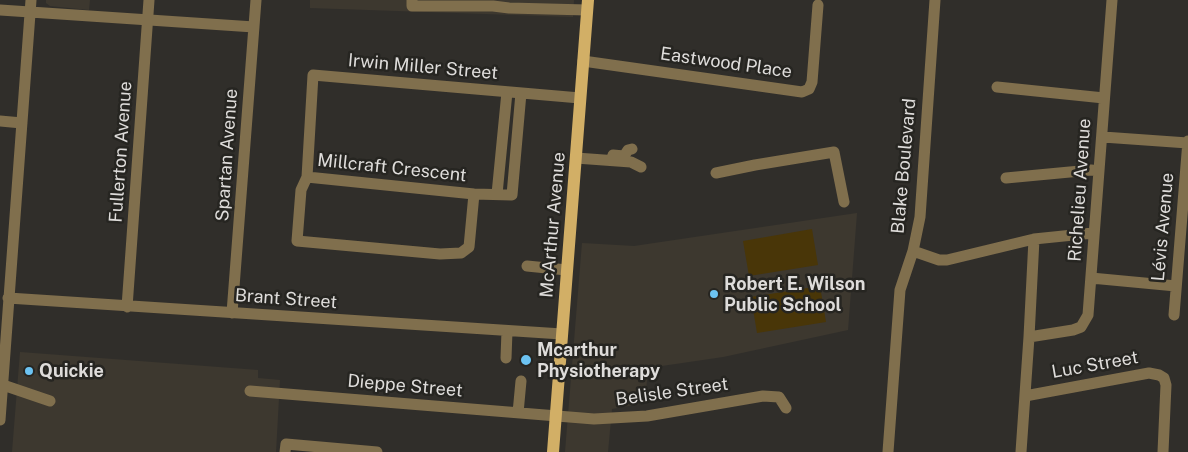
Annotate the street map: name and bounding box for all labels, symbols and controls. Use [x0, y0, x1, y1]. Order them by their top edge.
street label: Eastwood Place [659, 43, 793, 83]
street label: Irwin Miller Street [347, 50, 499, 84]
street label: Fullerton Avenue [105, 81, 137, 223]
street label: Spartan Avenue [212, 88, 242, 222]
street label: Blake Boulevard [887, 97, 921, 235]
street label: Richelieu Avenue [1064, 118, 1096, 262]
street label: Millcraft Crescent [316, 149, 468, 187]
street label: McArthur Avenue [536, 151, 570, 299]
street label: Lévis Avenue [1147, 172, 1179, 282]
place label: Robert E. Wilson Public School [724, 273, 865, 316]
street label: Brant Street [234, 285, 338, 313]
marker: Robert E. Wilson Public School [708, 288, 720, 300]
place label: Mcarthur Physiotherapy [537, 339, 660, 382]
street label: Luc Street [1050, 347, 1140, 383]
marker: Mcarthur Physiotherapy [519, 353, 533, 367]
place label: Quickie [39, 360, 104, 382]
marker: Quickie [23, 365, 35, 377]
street label: Dieppe Street [346, 370, 464, 402]
street label: Belisle Street [614, 373, 730, 411]

